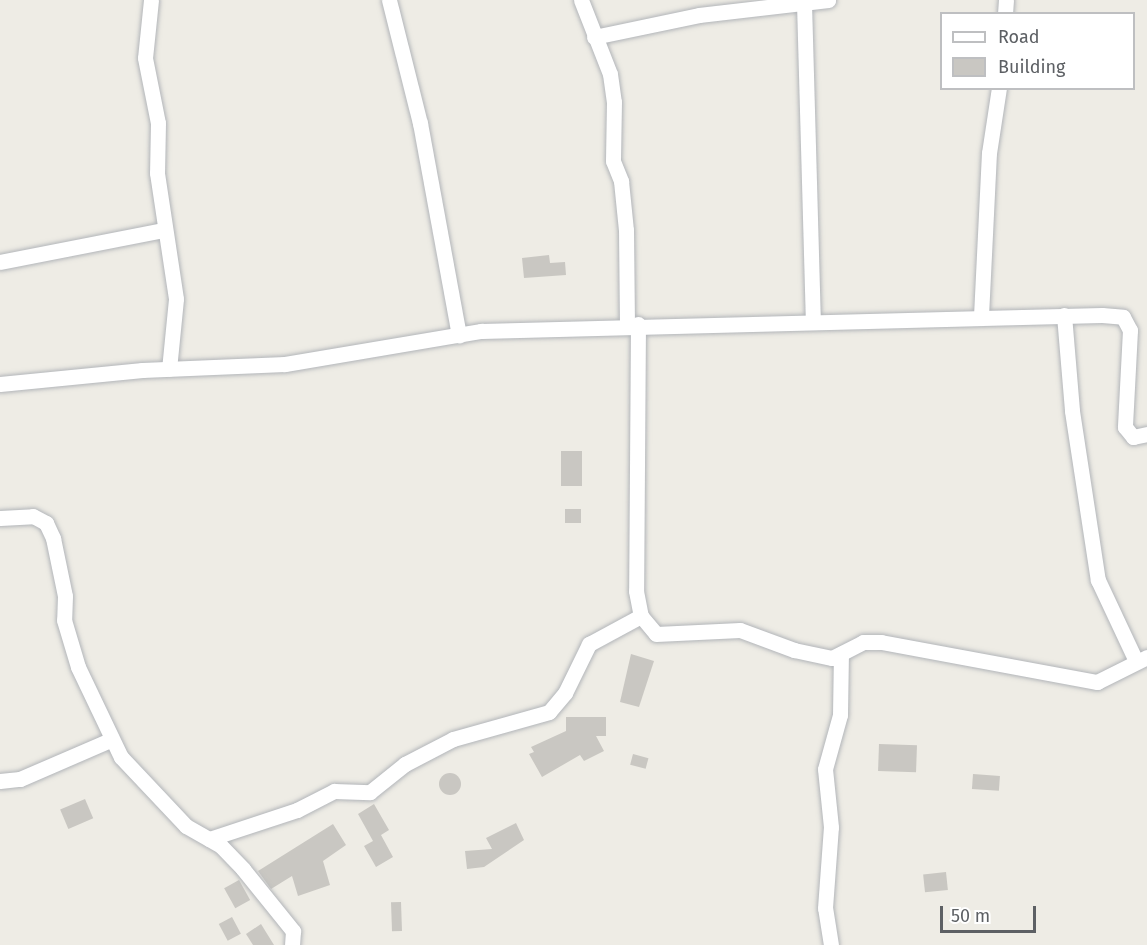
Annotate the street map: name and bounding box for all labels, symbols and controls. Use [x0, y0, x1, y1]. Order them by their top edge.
legend [940, 12, 1135, 90]
text: Road [998, 26, 1040, 48]
text: Building [998, 56, 1065, 78]
scale bar [943, 894, 1039, 932]
text: 50 m [951, 905, 990, 927]

